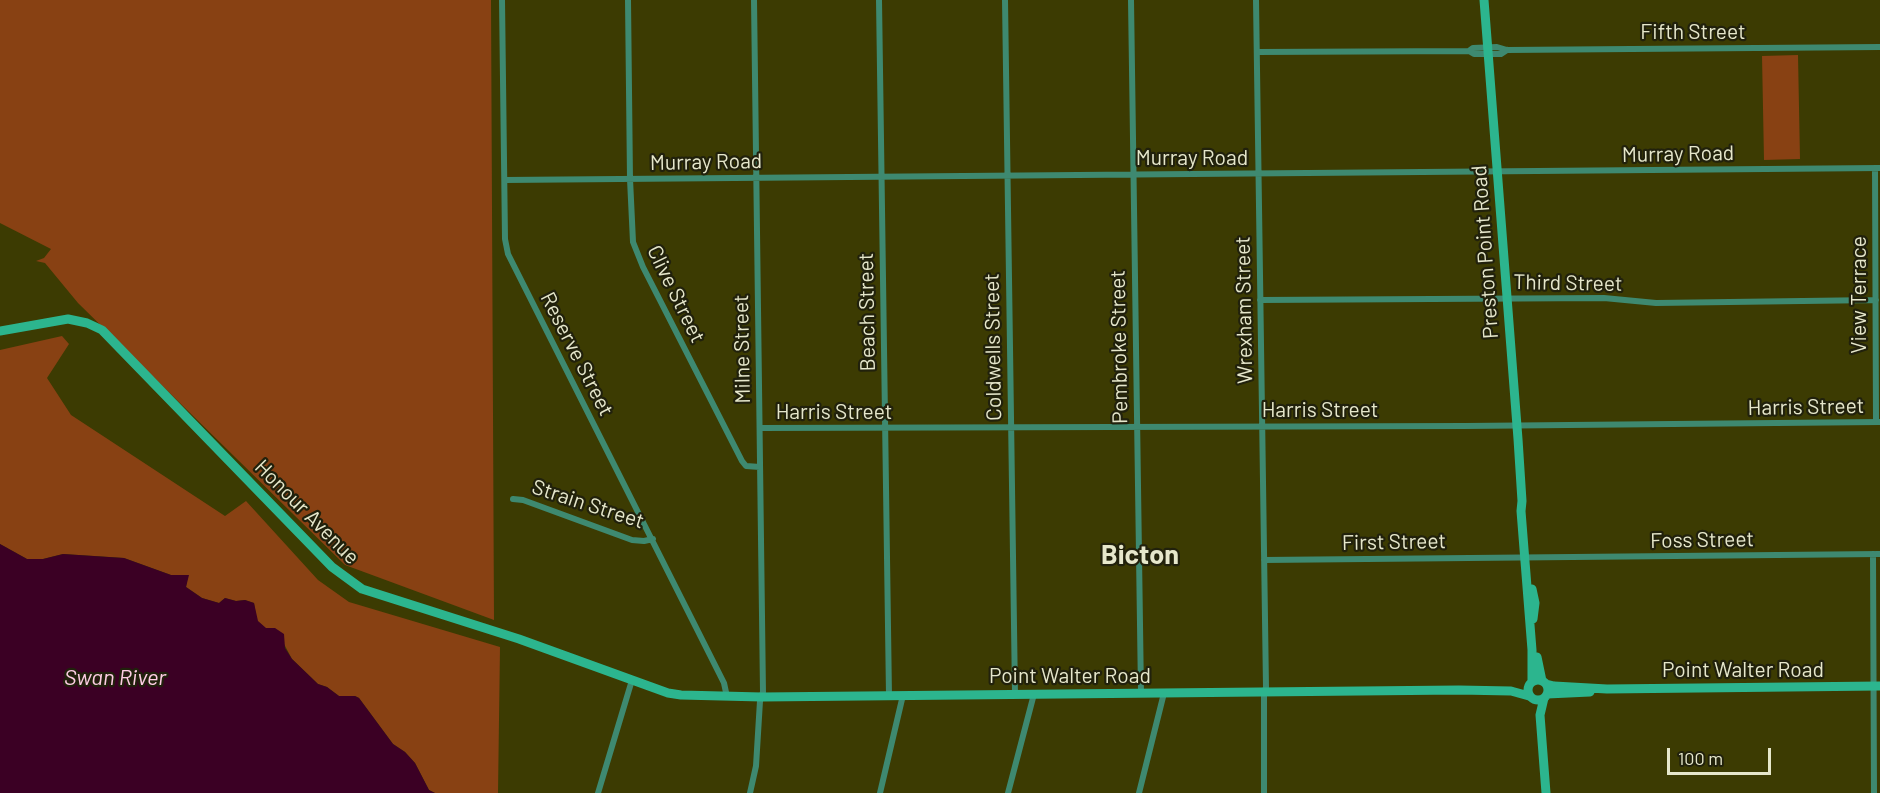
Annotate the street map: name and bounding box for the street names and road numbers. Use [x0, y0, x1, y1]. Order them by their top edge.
street label: Fifth Street [1640, 19, 1746, 45]
street label: Murray Road [1622, 140, 1734, 168]
street label: Murray Road [1136, 145, 1248, 171]
street label: Murray Road [650, 148, 762, 176]
street label: Preston Point Road [1466, 164, 1504, 340]
street label: Wrexham Street [1230, 236, 1258, 384]
street label: View Terrace [1846, 236, 1872, 354]
street label: Clive Street [642, 241, 710, 347]
street label: Beach Street [853, 252, 881, 372]
street label: Third Street [1513, 269, 1623, 297]
street label: Pembroke Street [1105, 270, 1133, 424]
street label: Coldwells Street [979, 273, 1007, 421]
street label: Reserve Street [535, 288, 619, 420]
street label: Milne Street [728, 294, 756, 404]
street label: Harris Street [1747, 393, 1865, 421]
street label: Harris Street [1262, 397, 1378, 423]
street label: Harris Street [776, 399, 892, 425]
street label: Honour Avenue [249, 454, 365, 570]
street label: Strain Street [529, 474, 647, 534]
street label: Foss Street [1650, 526, 1754, 554]
street label: First Street [1342, 528, 1446, 556]
street label: Point Walter Road [1662, 657, 1824, 683]
street label: Point Walter Road [989, 663, 1151, 689]

